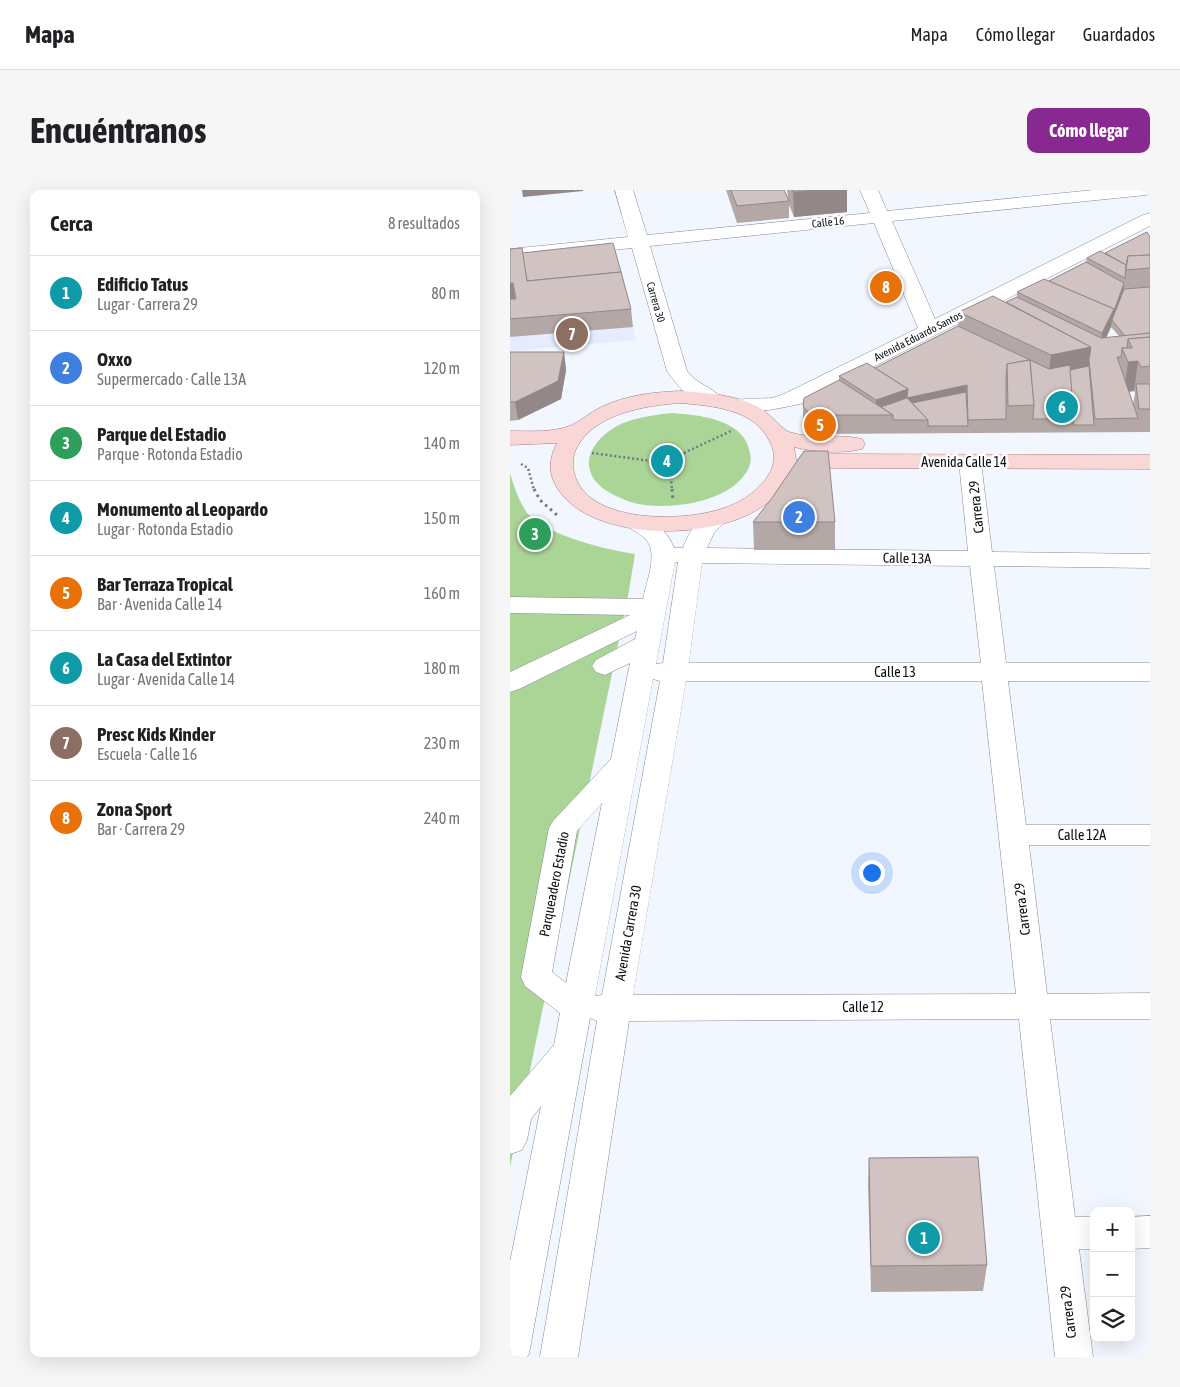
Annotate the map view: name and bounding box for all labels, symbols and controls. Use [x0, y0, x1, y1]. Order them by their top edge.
text: Mapa [25, 21, 75, 48]
text: Mapa [910, 24, 948, 45]
text: Cómo llegar [976, 24, 1055, 45]
text: Guardados [1083, 24, 1155, 45]
button: Cómo llegar [1027, 108, 1150, 153]
text: Encuéntranos [30, 110, 206, 150]
text: Cerca [50, 211, 93, 235]
text: 8 resultados [388, 214, 460, 232]
street label: Calle 16 [811, 214, 845, 230]
pin: 8 [870, 268, 902, 306]
text: Edificio Tatus [97, 273, 188, 295]
street label: Carrera 30 [645, 280, 667, 324]
text: 1 [62, 284, 70, 302]
text: 80 m [431, 284, 460, 302]
text: Lugar · Carrera 29 [97, 295, 198, 313]
street label: Avenida Eduardo Santos [872, 309, 964, 363]
pin: 7 [556, 315, 588, 353]
text: Oxxo [97, 348, 132, 370]
text: 2 [62, 359, 70, 377]
text: 120 m [424, 359, 460, 377]
text: Supermercado · Calle 13A [97, 370, 246, 388]
pin: 6 [1046, 388, 1078, 426]
pin: 5 [804, 406, 836, 444]
text: Parque del Estadio [97, 423, 226, 445]
text: 3 [62, 434, 70, 452]
text: 140 m [424, 434, 460, 452]
pin: 4 [651, 442, 683, 480]
text: Parque · Rotonda Estadio [97, 445, 243, 463]
street label: Avenida Calle 14 [921, 454, 1007, 470]
street label: Carrera 29 [965, 480, 987, 534]
text: Monumento al Leopardo [97, 498, 268, 520]
pin: 2 [783, 498, 815, 536]
text: 4 [62, 509, 70, 527]
text: 150 m [424, 509, 460, 527]
pin: 3 [519, 515, 551, 553]
text: Lugar · Rotonda Estadio [97, 520, 233, 538]
street label: Calle 13A [883, 550, 931, 566]
text: Bar Terraza Tropical [97, 573, 233, 595]
text: 5 [62, 584, 70, 602]
text: 160 m [424, 584, 460, 602]
text: Bar · Avenida Calle 14 [97, 595, 222, 613]
text: La Casa del Extintor [97, 648, 231, 670]
text: 6 [62, 659, 70, 677]
text: 180 m [424, 659, 460, 677]
street label: Calle 13 [874, 664, 916, 680]
text: Lugar · Avenida Calle 14 [97, 670, 235, 688]
text: Presc Kids Kinder [97, 723, 215, 745]
text: 7 [62, 734, 70, 752]
text: 230 m [424, 734, 460, 752]
text: Escuela · Calle 16 [97, 745, 197, 763]
text: Zona Sport [97, 798, 172, 820]
text: 8 [62, 809, 70, 827]
text: 240 m [424, 809, 460, 827]
text: Bar · Carrera 29 [97, 820, 185, 838]
street label: Calle 12A [1058, 827, 1106, 843]
street label: Parqueadero Estadio [536, 830, 572, 938]
your location [859, 860, 885, 886]
street label: Carrera 29 [1011, 882, 1033, 936]
street label: Avenida Carrera 30 [612, 884, 644, 982]
street label: Calle 12 [842, 999, 884, 1015]
map controls [1090, 1207, 1135, 1342]
button: + [1090, 1207, 1135, 1252]
pin: 1 [908, 1219, 940, 1257]
button: − [1090, 1252, 1135, 1297]
street label: Carrera 29 [1057, 1285, 1079, 1339]
button: layers [1090, 1297, 1135, 1342]

